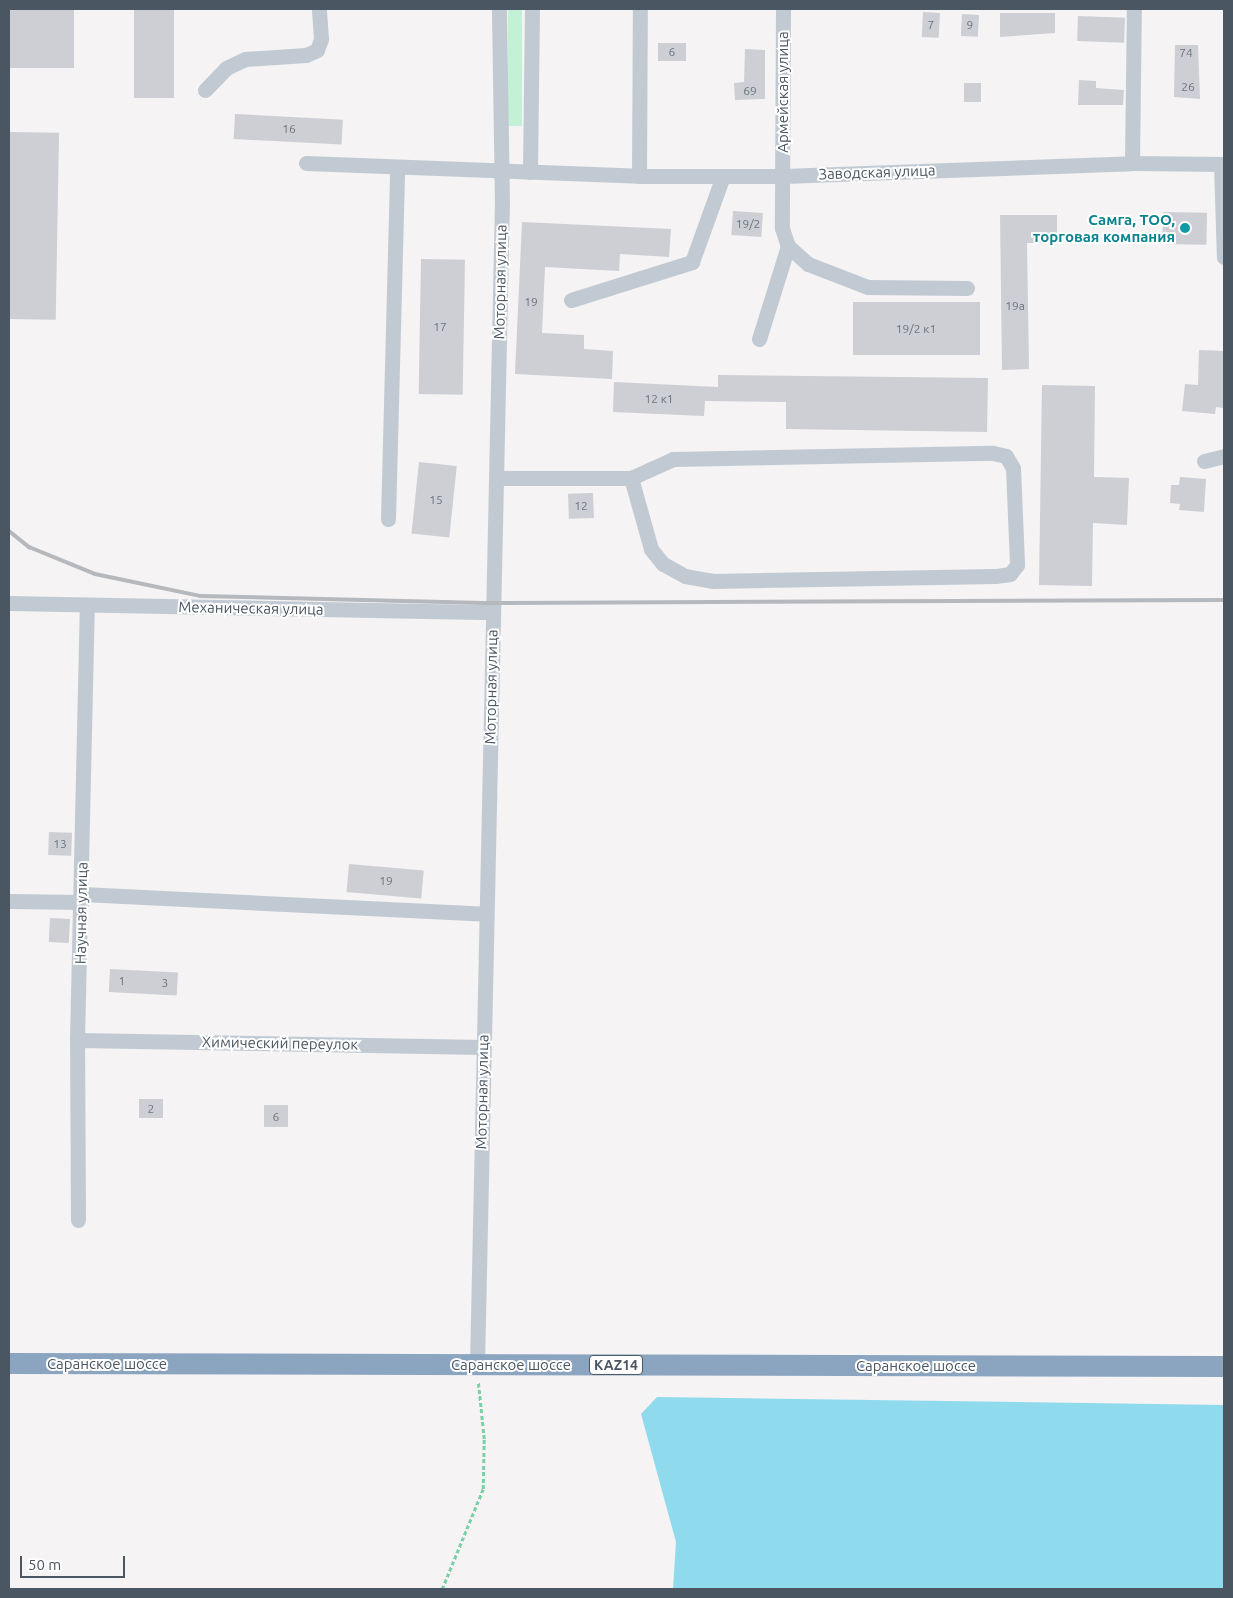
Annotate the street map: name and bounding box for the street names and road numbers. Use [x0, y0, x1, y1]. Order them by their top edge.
street label: Армейская улица [774, 31, 792, 153]
street label: Заводская улица [818, 161, 936, 183]
street label: Моторная улица [490, 224, 510, 340]
street label: Механическая улица [178, 598, 324, 618]
street label: Моторная улица [481, 629, 501, 745]
street label: Научная улица [71, 862, 91, 964]
street label: Химический переулок [202, 1033, 358, 1053]
street label: Моторная улица [472, 1034, 492, 1150]
road number: KAZ14 [588, 1354, 644, 1376]
street label: Саранское шоссе [47, 1355, 167, 1373]
street label: Саранское шоссе [451, 1356, 571, 1374]
street label: Саранское шоссе [856, 1357, 976, 1375]

